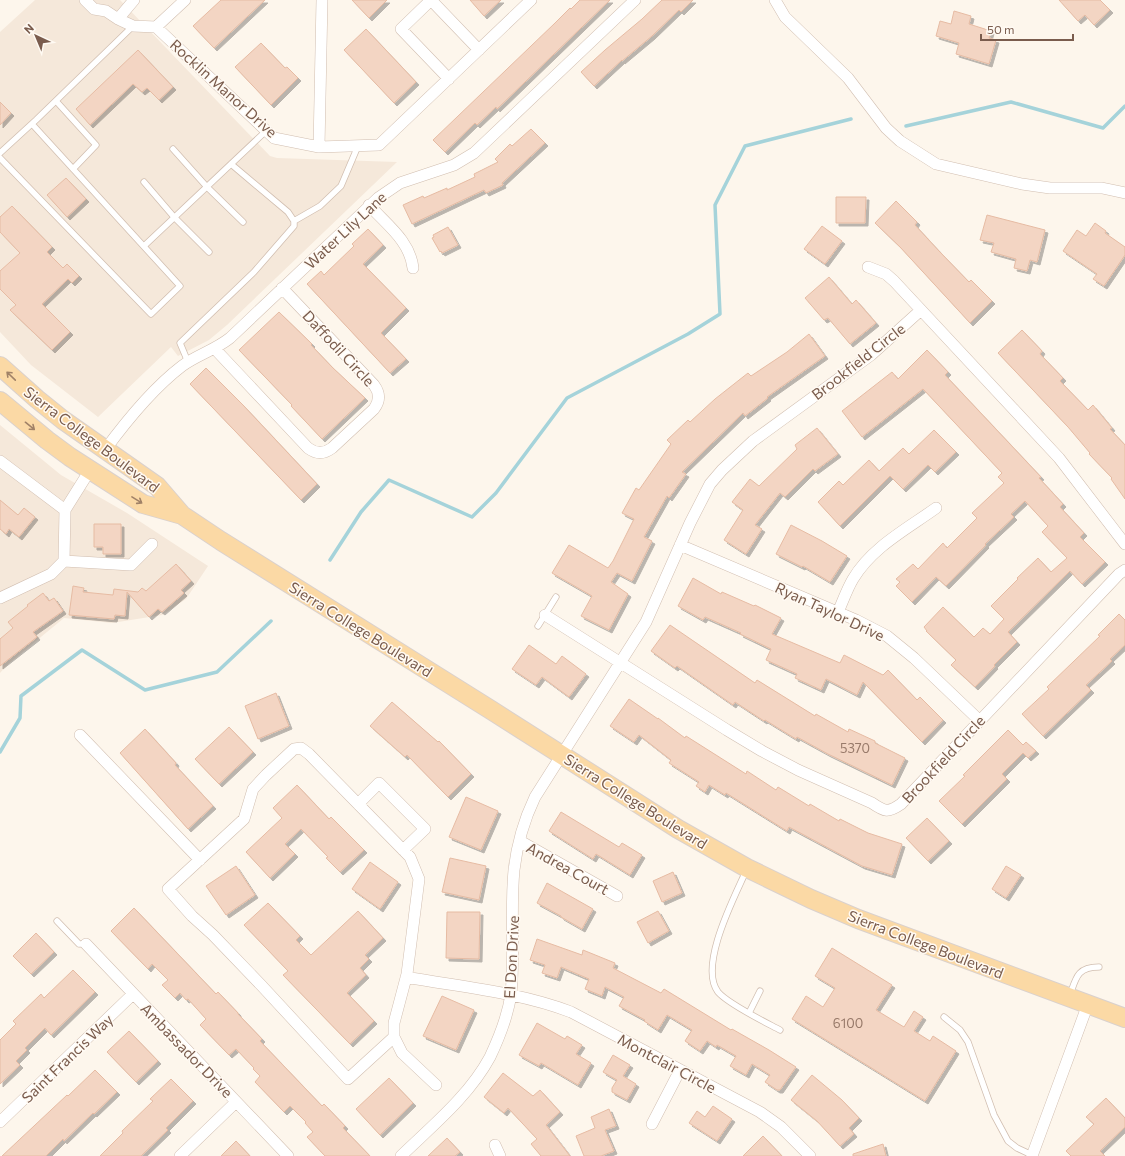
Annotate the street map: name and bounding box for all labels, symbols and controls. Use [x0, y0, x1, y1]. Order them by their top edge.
north arrow [16, 16, 56, 56]
scale bar [981, 16, 1073, 42]
text: N [21, 21, 36, 36]
text: 50 m [987, 22, 1015, 36]
street label: Rocklin Manor Drive [167, 35, 281, 141]
street label: Water Lily Lane [300, 188, 390, 272]
street label: Daffodil Circle [299, 306, 379, 390]
street label: Brookfield Circle [808, 319, 908, 403]
one-way arrow [6, 371, 16, 381]
street label: Sierra College Boulevard [21, 382, 163, 496]
one-way arrow [24, 422, 35, 431]
one-way arrow [131, 496, 142, 504]
street label: Sierra College Boulevard [286, 578, 436, 680]
street label: Ryan Taylor Drive [773, 578, 888, 644]
street label: Brookfield Circle [898, 711, 988, 807]
house number: 5370 [840, 740, 870, 756]
street label: Sierra College Boulevard [561, 750, 711, 852]
street label: Andrea Court [524, 838, 612, 898]
street label: Sierra College Boulevard [846, 906, 1006, 982]
street label: El Don Drive [500, 915, 522, 999]
street label: Ambassador Drive [137, 999, 237, 1101]
street label: Saint Francis Way [18, 1010, 116, 1106]
house number: 6100 [833, 1015, 863, 1031]
street label: Montclair Circle [615, 1030, 719, 1097]

